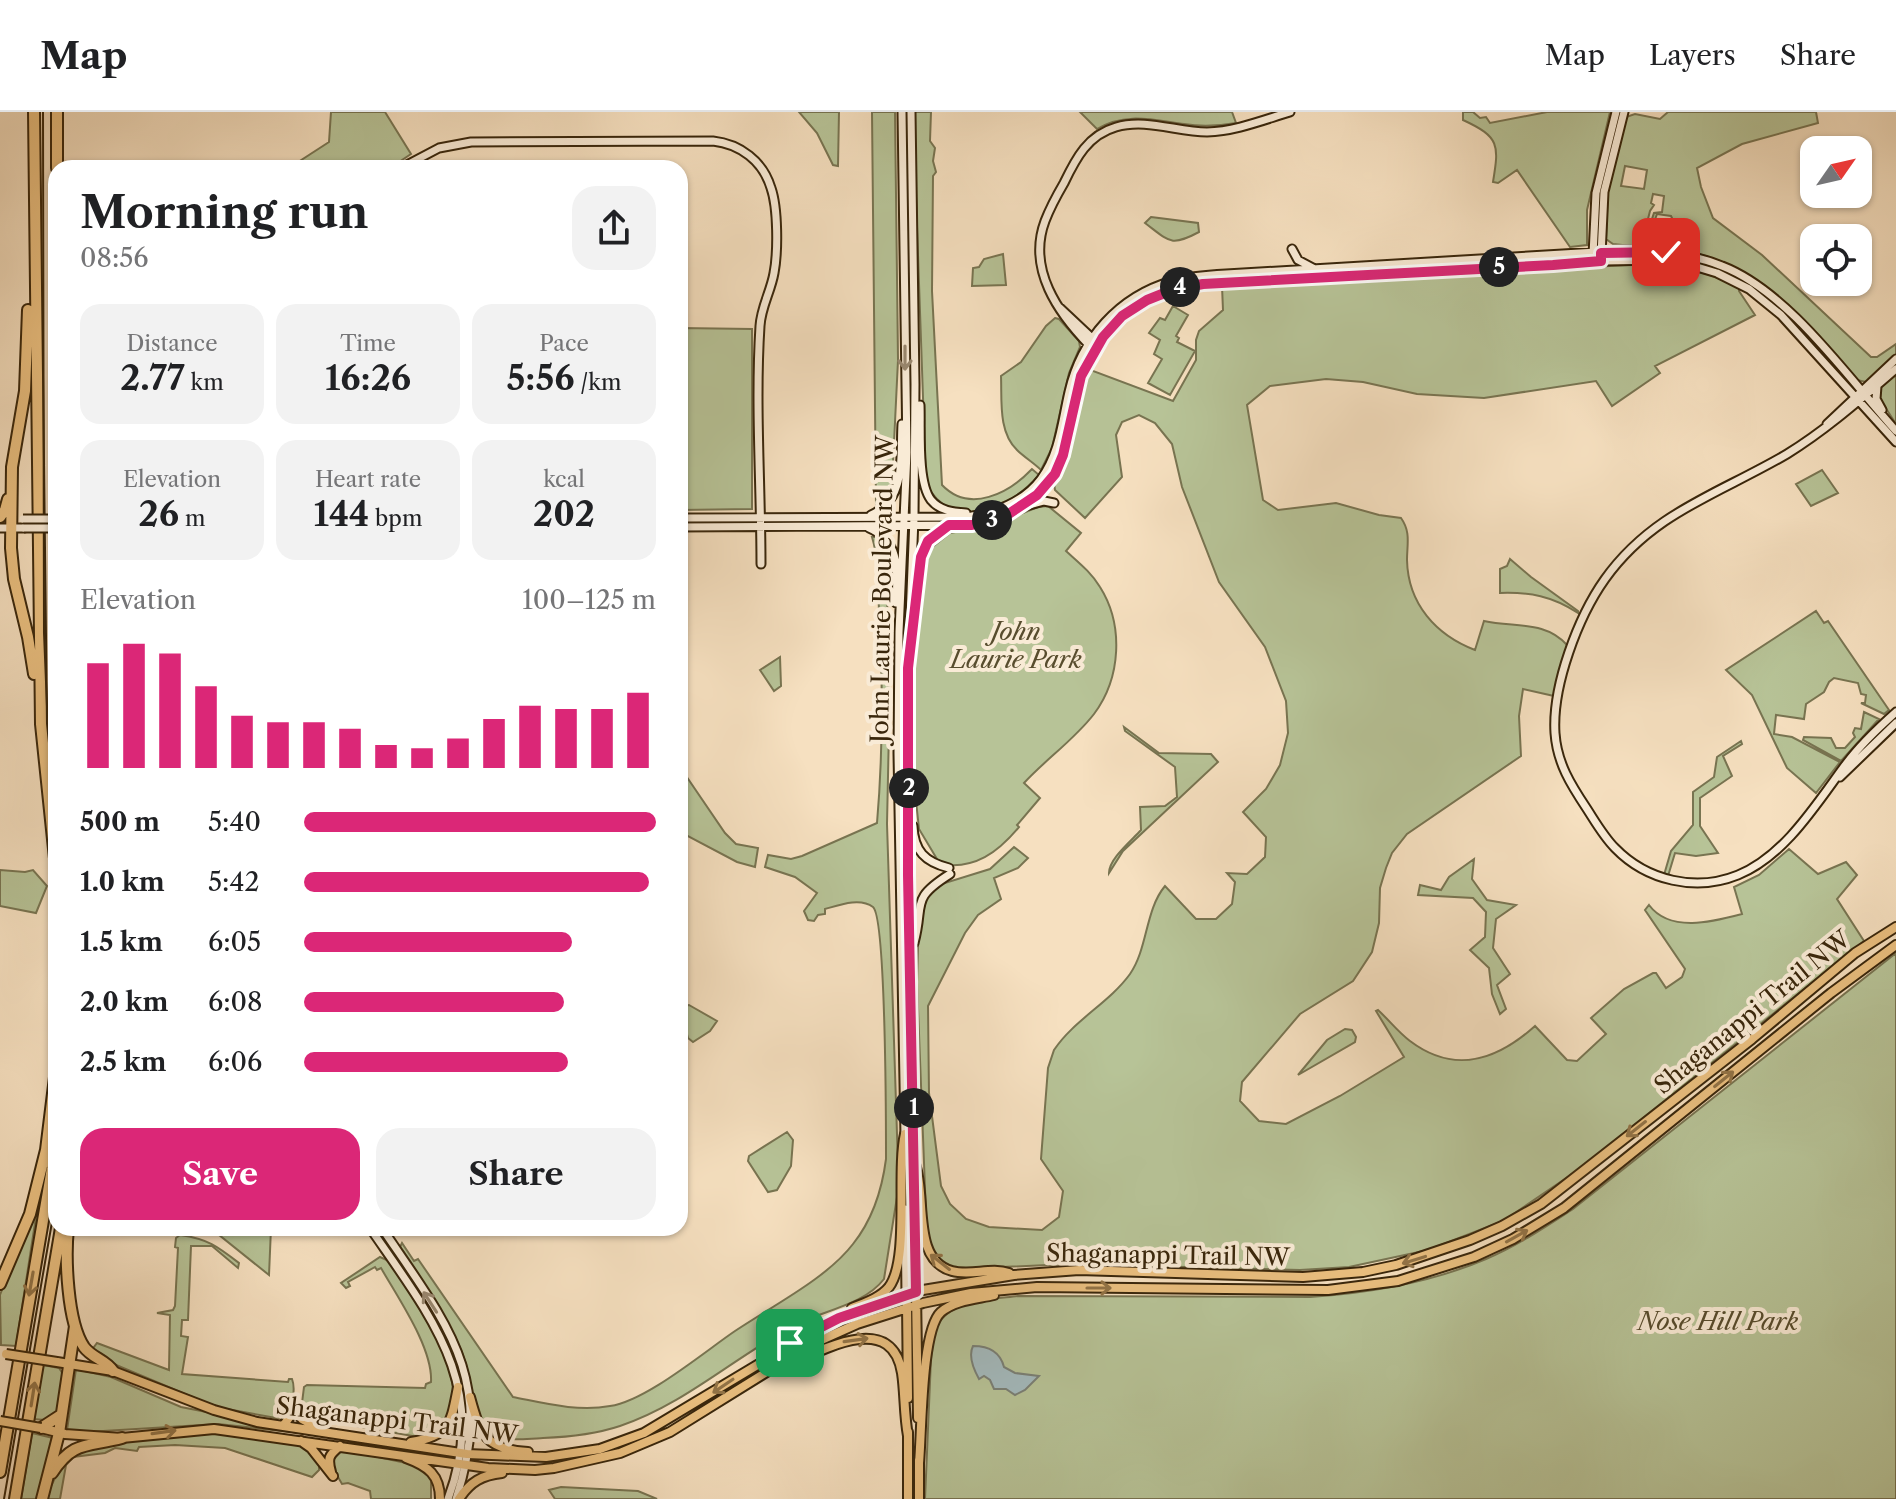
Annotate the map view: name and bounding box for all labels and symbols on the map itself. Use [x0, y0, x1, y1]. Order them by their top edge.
north arrow [1800, 136, 1872, 208]
pin [1632, 218, 1700, 286]
pin: 5 [1479, 247, 1519, 287]
pin: 4 [1160, 267, 1200, 307]
one-way arrow [897, 344, 913, 371]
street label: John Laurie Boulevard NW [865, 434, 899, 747]
pin: 3 [972, 500, 1012, 540]
park label: John Laurie Park [948, 617, 1082, 674]
pin: 2 [889, 768, 929, 808]
street label: Shaganappi Trail NW [1648, 924, 1856, 1100]
one-way arrow [1713, 1070, 1734, 1088]
pin: 1 [894, 1088, 934, 1128]
one-way arrow [1626, 1121, 1647, 1138]
one-way arrow [1505, 1228, 1529, 1243]
street label: Shaganappi Trail NW [1046, 1238, 1291, 1272]
one-way arrow [1401, 1253, 1426, 1268]
one-way arrow [930, 1254, 951, 1271]
one-way arrow [23, 1271, 38, 1296]
one-way arrow [1085, 1280, 1112, 1296]
one-way arrow [422, 1291, 438, 1314]
park label: Nose Hill Park [1636, 1307, 1799, 1336]
pin [756, 1309, 824, 1377]
one-way arrow [843, 1332, 869, 1347]
one-way arrow [712, 1378, 735, 1394]
one-way arrow [26, 1382, 41, 1408]
street label: Shaganappi Trail NW [274, 1391, 520, 1449]
one-way arrow [151, 1424, 176, 1439]

